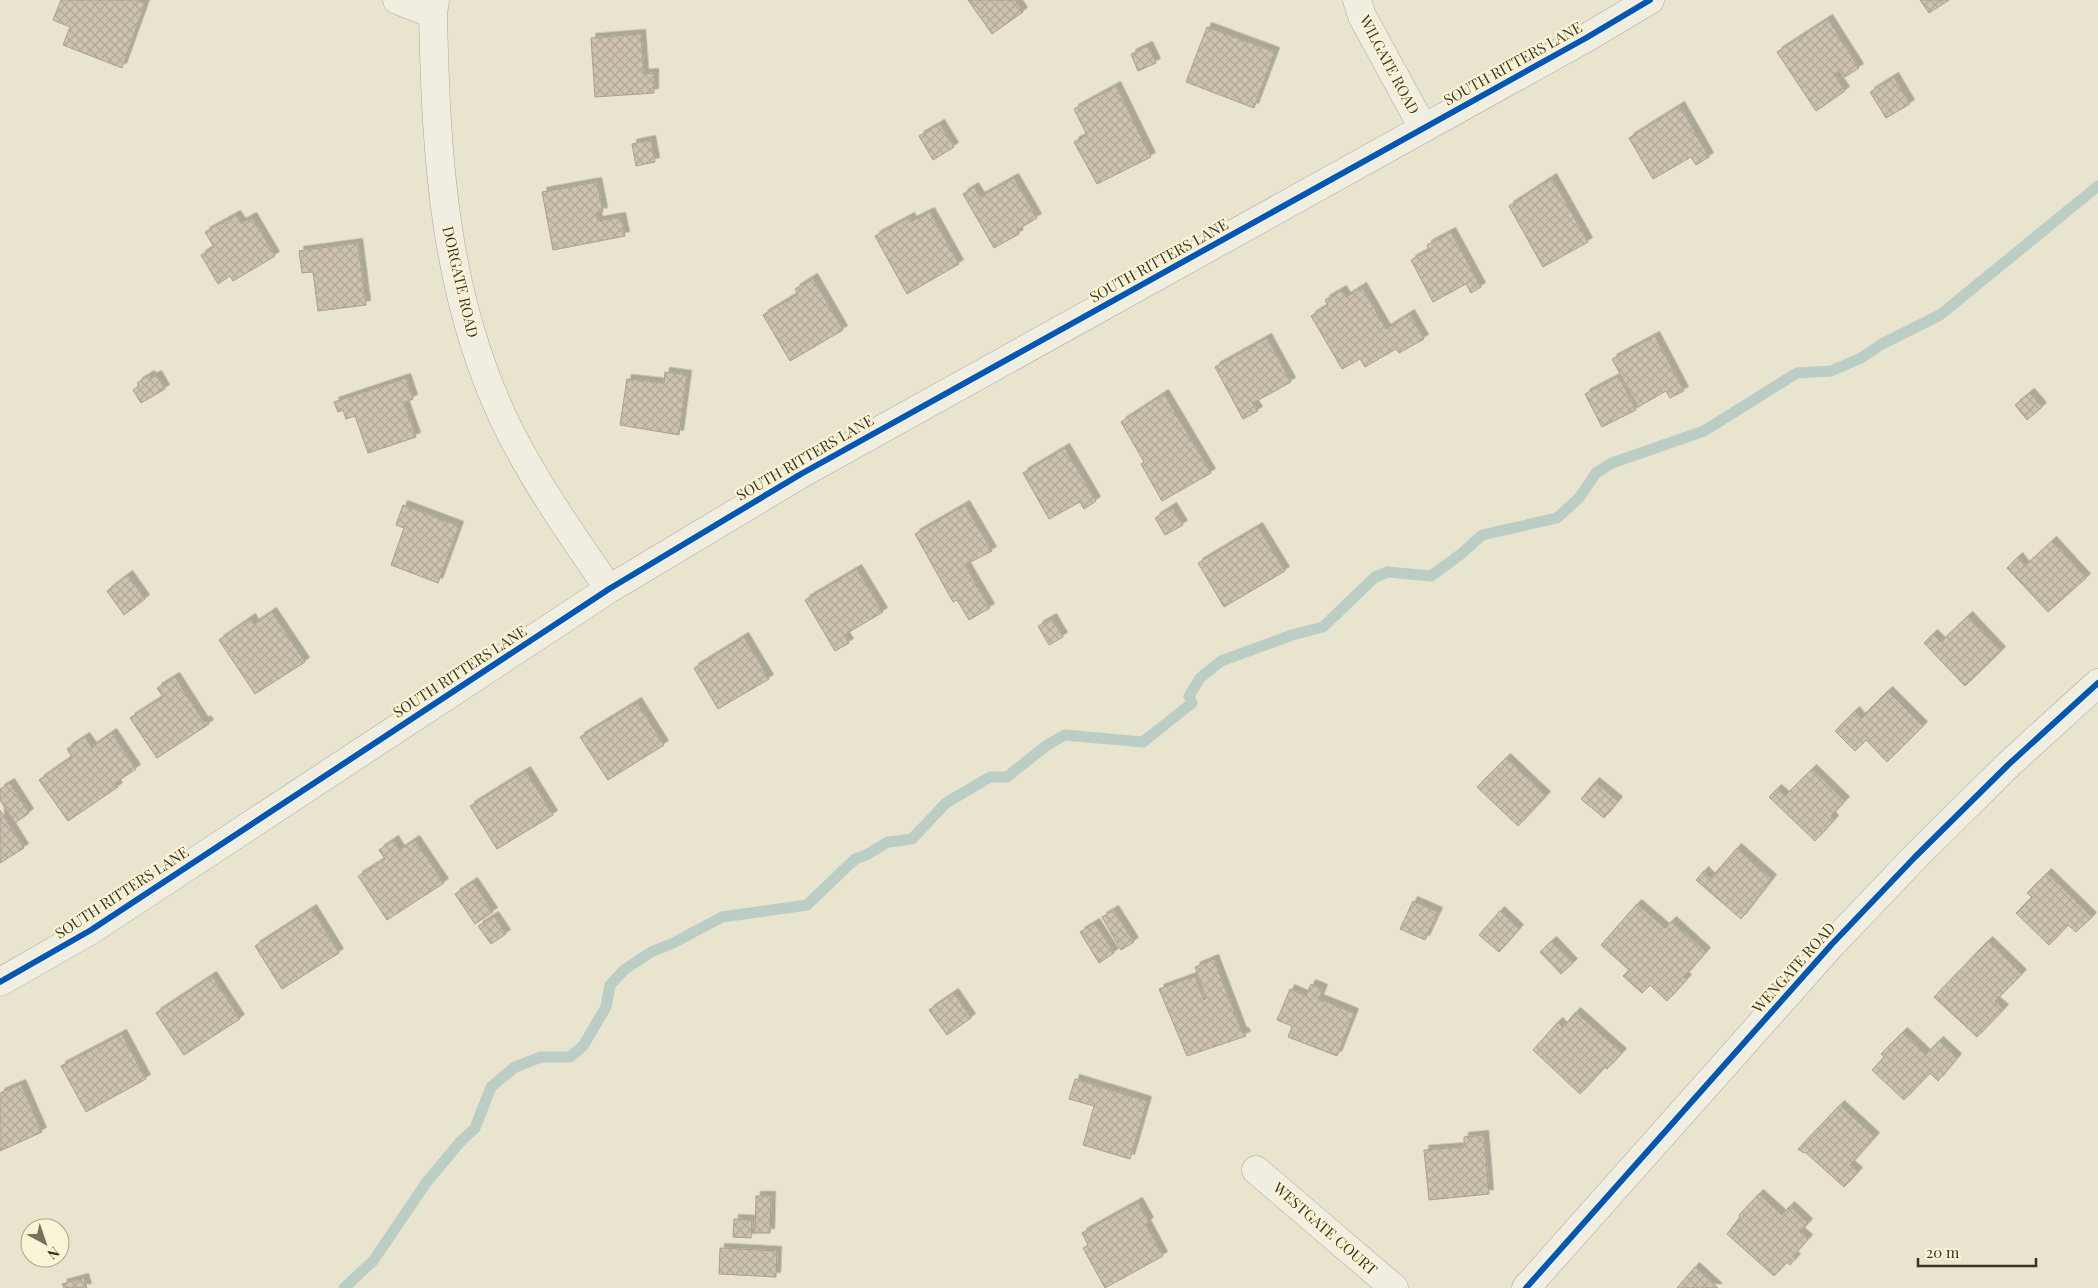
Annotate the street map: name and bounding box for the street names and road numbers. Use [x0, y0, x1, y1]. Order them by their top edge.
street label: WILGATE ROAD [1355, 11, 1424, 118]
street label: SOUTH RITTERS LANE [1440, 17, 1585, 110]
street label: SOUTH RITTERS LANE [1086, 214, 1231, 307]
street label: DORGATE ROAD [438, 224, 484, 340]
street label: SOUTH RITTERS LANE [732, 410, 877, 505]
street label: SOUTH RITTERS LANE [389, 620, 530, 722]
street label: SOUTH RITTERS LANE [51, 841, 192, 943]
street label: WENGATE ROAD [1747, 918, 1839, 1018]
street label: WESTGATE COURT [1269, 1177, 1382, 1279]

